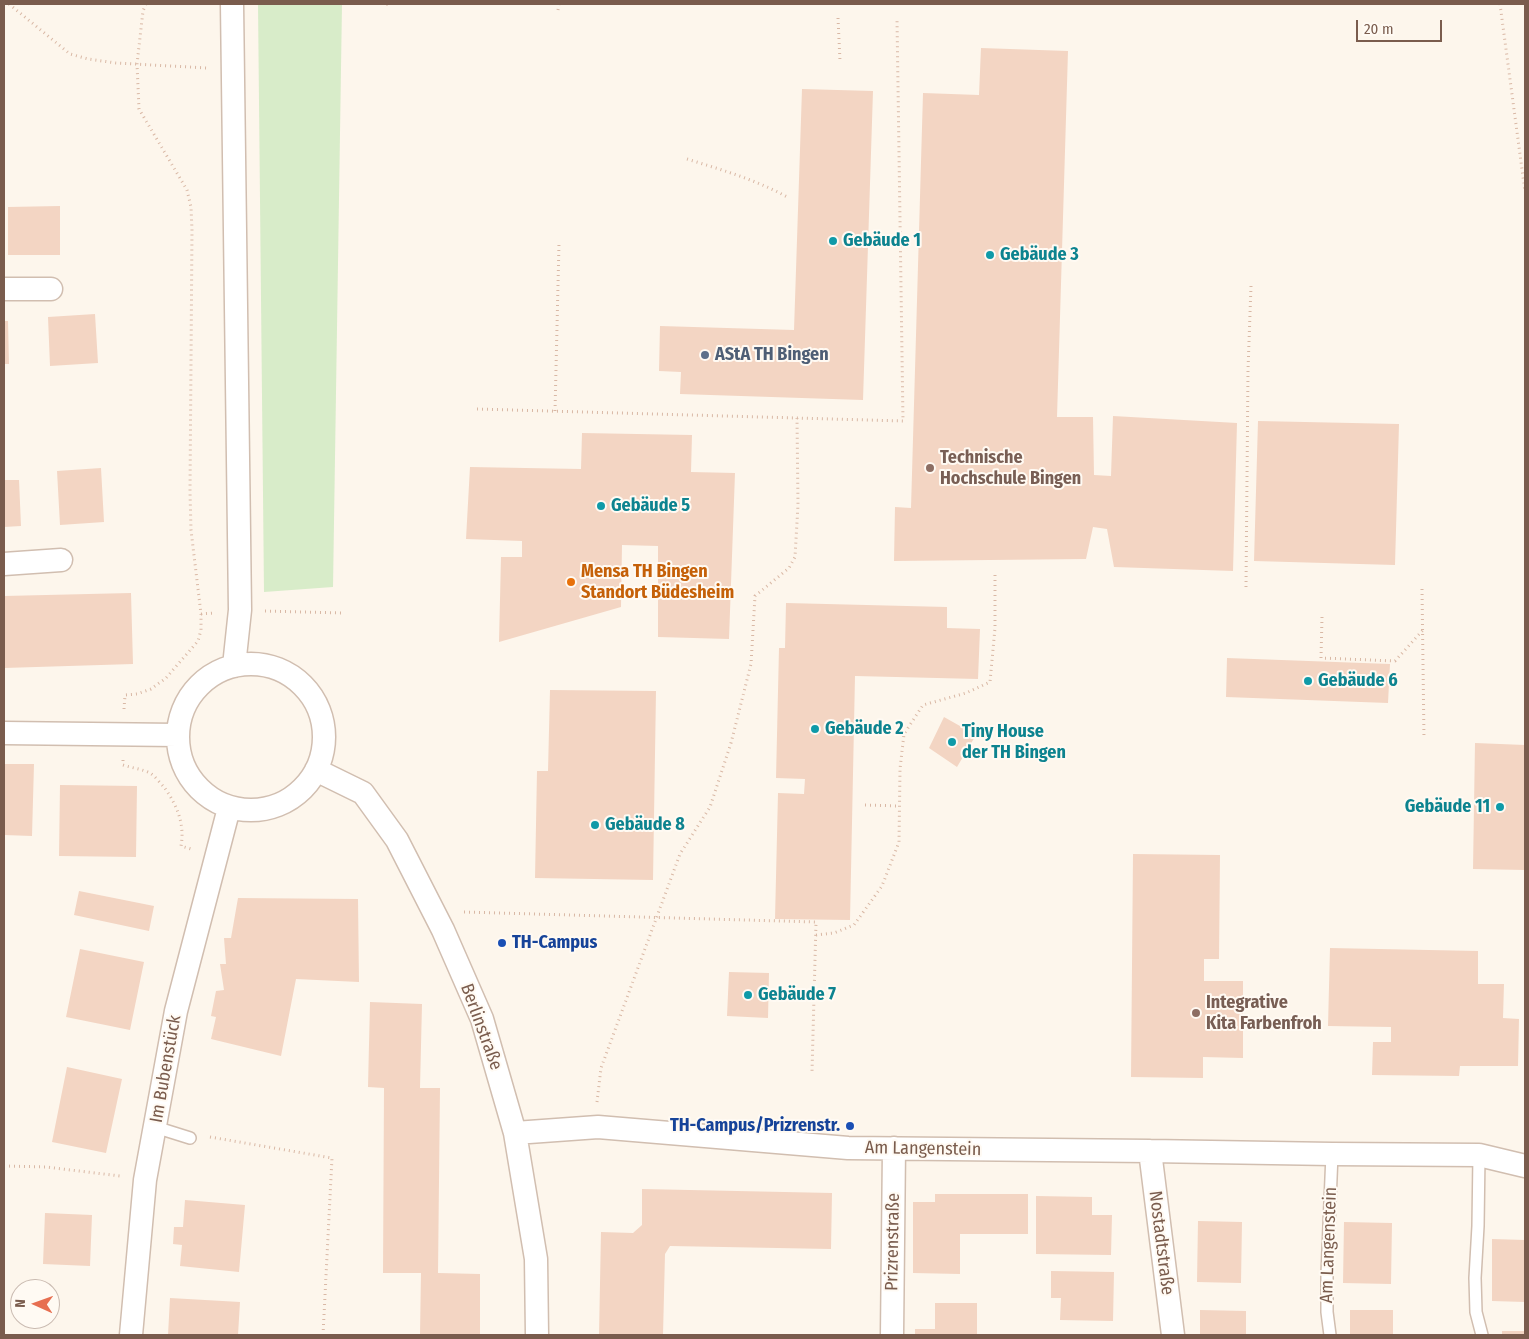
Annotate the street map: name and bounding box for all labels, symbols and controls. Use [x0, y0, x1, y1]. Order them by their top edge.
scale bar [1359, 10, 1445, 42]
text: 20 m [1364, 20, 1394, 38]
place label: Gebäude 1 [843, 230, 921, 252]
marker: Gebäude 1 [827, 235, 839, 247]
place label: Gebäude 3 [1000, 244, 1079, 266]
marker: Gebäude 3 [984, 249, 996, 261]
place label: AStA TH Bingen [715, 344, 829, 366]
marker: AStA TH Bingen [699, 349, 711, 361]
place label: Technische Hochschule Bingen [940, 447, 1081, 489]
marker: Technische Hochschule Bingen [924, 462, 936, 474]
place label: Gebäude 5 [611, 495, 690, 517]
marker: Gebäude 5 [595, 500, 607, 512]
place label: Mensa TH Bingen Standort Büdesheim [581, 561, 734, 604]
marker: Mensa TH Bingen Standort Büdesheim [565, 576, 577, 588]
place label: Gebäude 6 [1318, 670, 1398, 692]
marker: Gebäude 6 [1302, 675, 1314, 687]
place label: Gebäude 2 [825, 718, 904, 740]
place label: Tiny House der TH Bingen [962, 721, 1066, 764]
marker: Gebäude 2 [809, 723, 821, 735]
marker: Tiny House der TH Bingen [946, 736, 958, 748]
place label: Gebäude 11 [1405, 796, 1490, 818]
marker: Gebäude 11 [1494, 801, 1506, 813]
place label: Gebäude 8 [605, 814, 685, 836]
marker: Gebäude 8 [589, 819, 601, 831]
place label: TH-Campus [512, 932, 597, 954]
marker: TH-Campus [496, 937, 508, 949]
street label: Berlinstraße [455, 981, 507, 1073]
place label: Gebäude 7 [758, 984, 836, 1006]
marker: Gebäude 7 [742, 989, 754, 1001]
place label: Integrative Kita Farbenfroh [1206, 992, 1322, 1034]
marker: Integrative Kita Farbenfroh [1190, 1007, 1202, 1019]
street label: Im Bubenstück [146, 1013, 186, 1125]
place label: TH-Campus/Prizrenstr. [670, 1115, 840, 1137]
marker: TH-Campus/Prizrenstr. [844, 1120, 856, 1132]
street label: Am Langenstein [865, 1137, 981, 1161]
street label: Am Langenstein [1316, 1186, 1342, 1304]
street label: Nostadtstraße [1144, 1190, 1178, 1296]
street label: Prizrenstraße [881, 1193, 905, 1291]
north arrow [10, 1279, 60, 1329]
text: N [12, 1299, 29, 1308]

